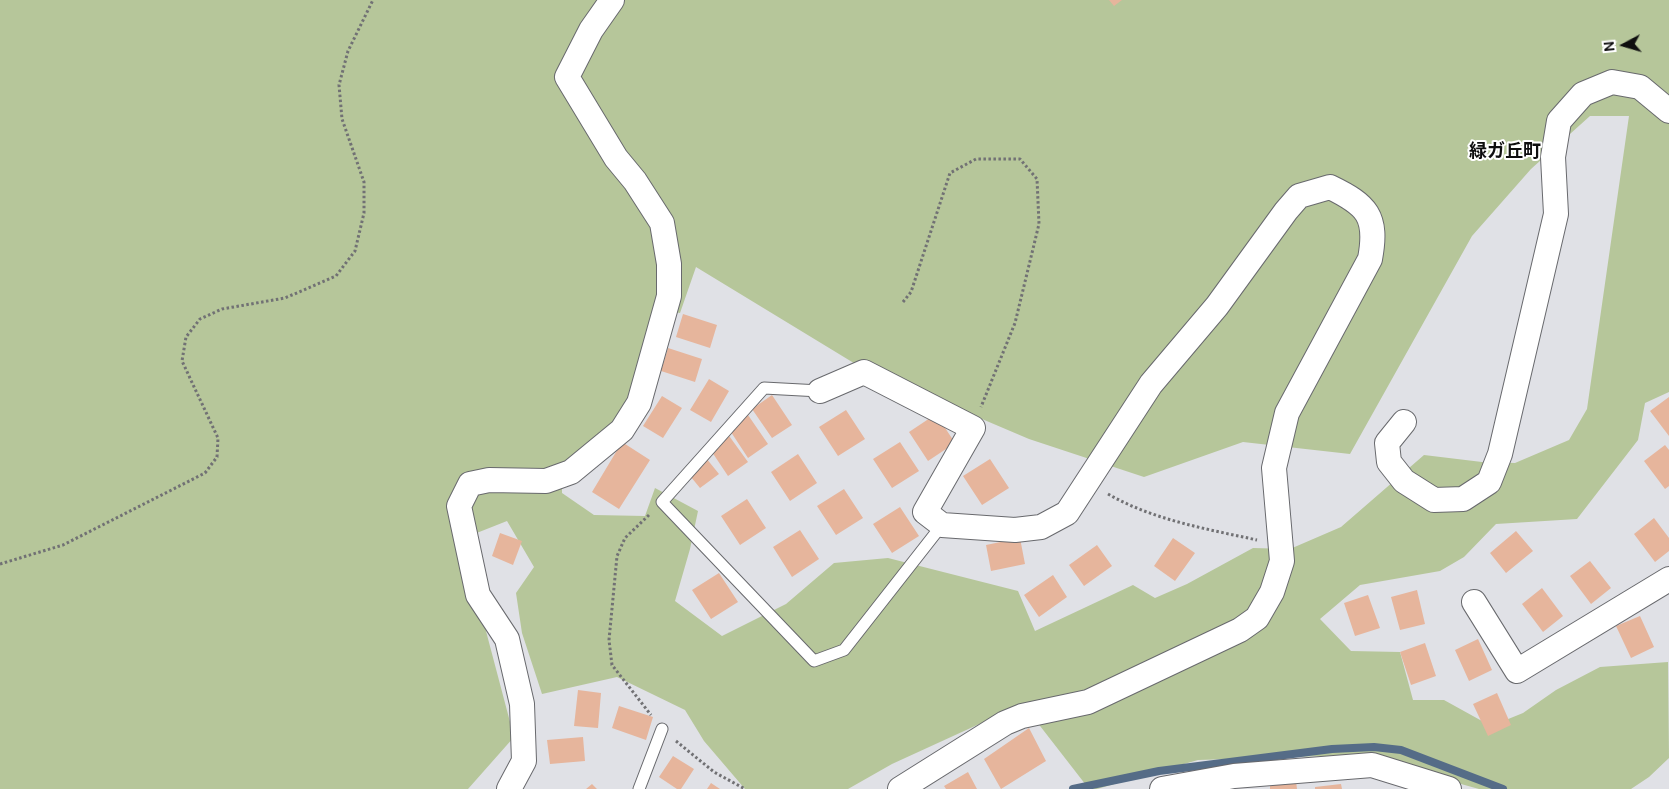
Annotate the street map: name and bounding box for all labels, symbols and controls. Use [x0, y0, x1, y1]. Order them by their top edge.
north arrow [1599, 20, 1649, 70]
text: N [1600, 41, 1619, 53]
district label: 緑ガ丘町 [1469, 141, 1541, 163]

